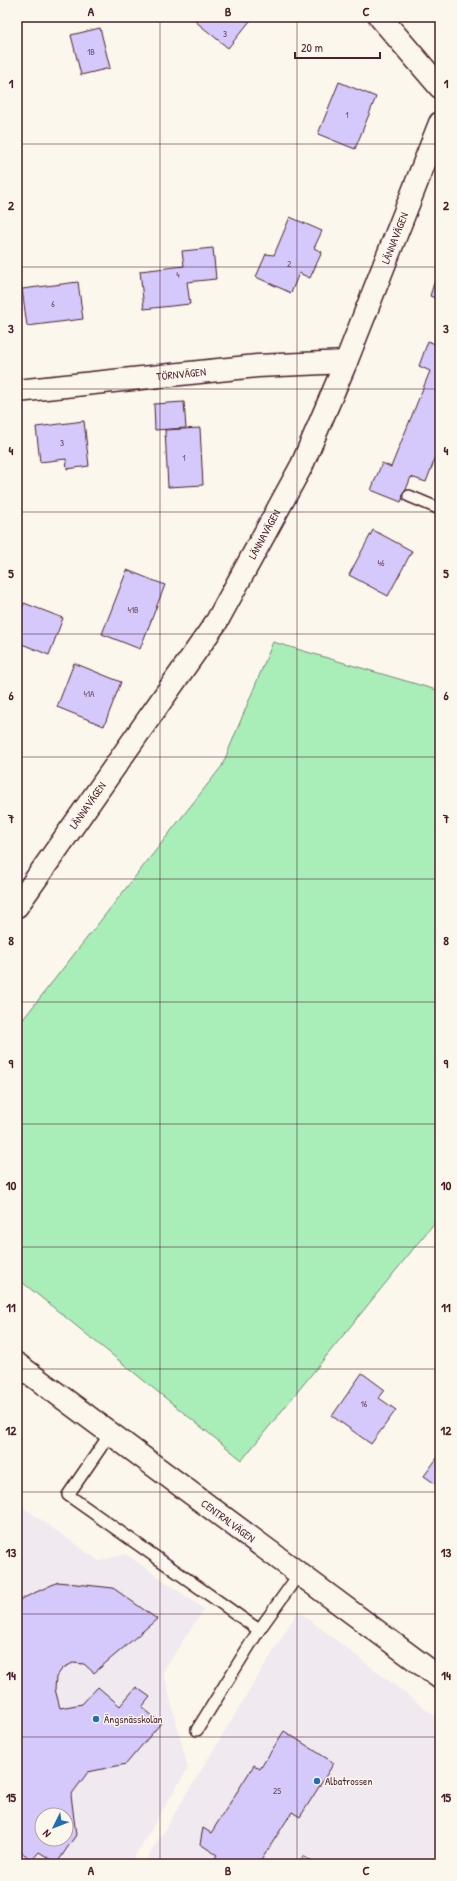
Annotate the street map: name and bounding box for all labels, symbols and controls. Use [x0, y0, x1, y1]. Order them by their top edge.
text: A [88, 2, 95, 20]
text: B [225, 2, 232, 20]
text: C [362, 2, 370, 20]
house number: 3 [223, 28, 227, 40]
scale bar [295, 34, 380, 60]
text: 20 m [301, 39, 323, 56]
house number: 1B [87, 46, 95, 58]
text: 1 [9, 74, 14, 92]
text: 1 [444, 74, 449, 92]
house number: 1 [345, 109, 349, 121]
text: 2 [8, 196, 15, 214]
text: 2 [443, 196, 450, 214]
street label: LÄNNAVÄGEN [378, 210, 411, 266]
house number: 2 [287, 258, 292, 270]
house number: 4 [176, 269, 180, 281]
house number: 6 [51, 298, 55, 310]
text: 3 [8, 319, 14, 337]
text: 3 [443, 319, 449, 337]
street label: TÖRNVÄGEN [156, 364, 207, 383]
house number: 3 [60, 437, 64, 449]
text: 4 [9, 441, 14, 459]
text: 4 [444, 441, 449, 459]
house number: 1 [182, 452, 186, 464]
street label: LÄNNAVÄGEN [245, 507, 283, 561]
house number: 46 [378, 557, 385, 569]
text: 5 [8, 564, 14, 582]
text: 5 [443, 564, 449, 582]
house number: 41B [127, 604, 139, 616]
text: 6 [8, 686, 14, 704]
text: 6 [443, 686, 449, 704]
house number: 41A [83, 688, 95, 700]
street label: LÄNNAVÄGEN [66, 779, 109, 831]
text: 7 [7, 809, 15, 827]
text: 7 [442, 809, 450, 827]
text: 8 [8, 931, 14, 949]
text: 8 [443, 931, 449, 949]
text: 9 [9, 1054, 14, 1072]
text: 9 [444, 1054, 449, 1072]
text: 10 [6, 1176, 16, 1194]
text: 10 [441, 1176, 451, 1194]
text: 11 [6, 1298, 16, 1316]
text: 11 [441, 1298, 451, 1316]
house number: 16 [361, 1398, 368, 1410]
text: 12 [6, 1421, 17, 1439]
text: 12 [441, 1421, 452, 1439]
street label: CENTRALVÄGEN [198, 1496, 258, 1546]
text: 13 [6, 1543, 16, 1561]
text: 13 [441, 1543, 451, 1561]
text: 14 [6, 1666, 16, 1684]
text: 14 [441, 1666, 451, 1684]
place label: Ängsnässkolan [104, 1712, 162, 1726]
marker: Ängsnässkolan [91, 1714, 101, 1724]
place label: Albatrossen [325, 1774, 372, 1788]
marker: Albatrossen [312, 1776, 322, 1786]
house number: 25 [273, 1785, 281, 1797]
text: 15 [6, 1788, 17, 1806]
text: 15 [441, 1788, 452, 1806]
north arrow [34, 1807, 74, 1847]
text: N [39, 1827, 54, 1841]
text: A [88, 1861, 95, 1879]
text: B [225, 1861, 232, 1879]
text: C [362, 1861, 370, 1879]

